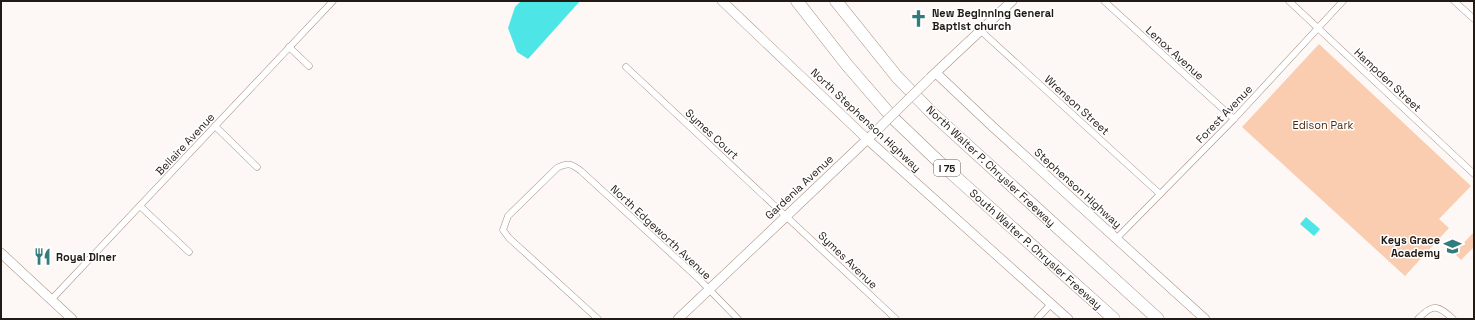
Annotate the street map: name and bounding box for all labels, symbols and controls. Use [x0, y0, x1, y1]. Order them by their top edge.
place label: New Beginning General Baptist church [932, 6, 1054, 33]
church icon: New Beginning General Baptist church [909, 9, 929, 29]
street label: Lenox Avenue [1143, 23, 1207, 83]
street label: Hampden Street [1351, 45, 1425, 115]
street label: North Stephenson Highway [808, 65, 924, 175]
street label: Wrenson Street [1042, 72, 1112, 138]
street label: Forest Avenue [1193, 82, 1255, 146]
street label: North Walter P. Chrysler Freeway [924, 102, 1058, 230]
street label: Symes Court [682, 106, 742, 162]
street label: Bellaire Avenue [153, 110, 217, 178]
park label: Edison Park [1292, 118, 1354, 132]
street label: Stephenson Highway [1031, 145, 1125, 231]
street label: Gardenia Avenue [762, 152, 836, 222]
road number: I 75 [934, 160, 960, 176]
street label: North Edgeworth Avenue [608, 182, 714, 282]
street label: South Walter P. Chrysler Freeway [967, 186, 1105, 312]
street label: Symes Avenue [816, 228, 880, 292]
place label: Keys Grace Academy [1381, 233, 1440, 260]
school or university icon: Keys Grace Academy [1443, 236, 1463, 256]
restaurant icon: Royal Diner [33, 247, 53, 267]
place label: Royal Diner [56, 250, 117, 264]

